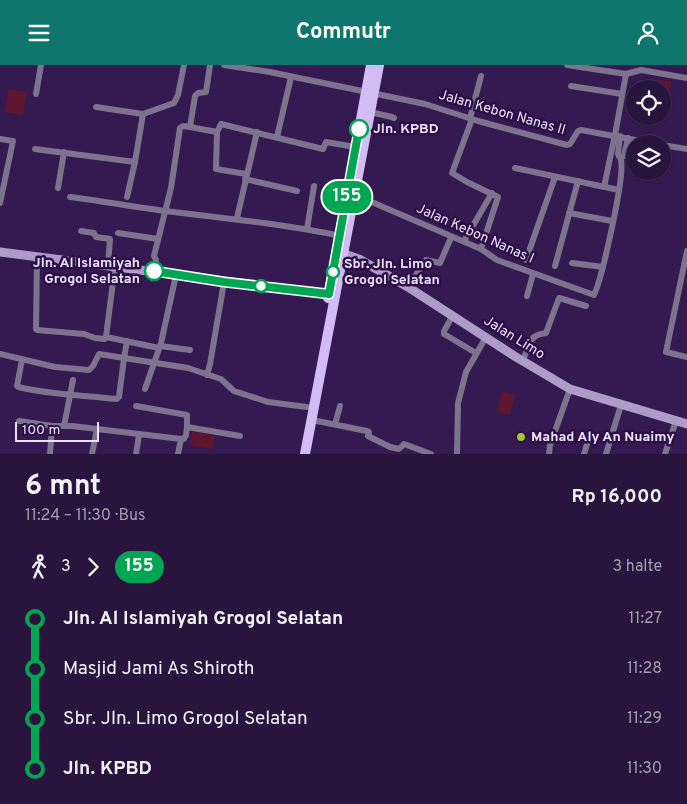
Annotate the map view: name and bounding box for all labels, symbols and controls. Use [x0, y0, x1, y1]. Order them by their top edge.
icon: menu [25, 19, 53, 47]
text: Commutr [296, 19, 391, 46]
icon: person [634, 19, 662, 47]
map controls [626, 80, 671, 180]
button: locate [626, 80, 671, 125]
street label: Jalan Kebon Nanas II [437, 87, 567, 139]
marker: Jln. KPBD [349, 119, 369, 139]
place label: Jln. KPBD [373, 121, 439, 138]
button: layers [626, 135, 671, 180]
line badge: 155 [318, 181, 376, 213]
text: 155 [332, 185, 362, 208]
street label: Jalan Kebon Nanas I [414, 200, 536, 268]
place label: Jln. Al Islamiyah Grogol Selatan [33, 255, 140, 288]
place label: Sbr. Jln. Limo Grogol Selatan [344, 256, 440, 289]
marker: Jln. Al Islamiyah Grogol Selatan [144, 261, 164, 281]
marker: Sbr. Jln. Limo Grogol Selatan [326, 265, 340, 279]
unlabelled marker [254, 279, 268, 293]
street label: Jalan Limo [480, 313, 548, 363]
scale bar [15, 419, 99, 442]
text: 100 m [22, 422, 60, 439]
place label: Mahad Aly An Nuaimy [531, 429, 674, 446]
marker: Mahad Aly An Nuaimy [515, 431, 527, 443]
text: 6 mnt [25, 469, 101, 505]
text: Rp 16,000 [572, 485, 662, 509]
text: 11:24 – 11:30 · Bus [25, 506, 146, 526]
icon: walk [25, 553, 53, 581]
icon: forward [79, 553, 107, 581]
text: 155 [125, 555, 154, 578]
text: 3 [61, 557, 71, 577]
text: 3 halte [612, 557, 662, 577]
text: Jln. Al Islamiyah Grogol Selatan [63, 607, 343, 631]
text: 11:27 [628, 609, 662, 629]
text: Masjid Jami As Shiroth [63, 657, 255, 681]
text: 11:28 [627, 659, 662, 679]
text: Sbr. Jln. Limo Grogol Selatan [63, 707, 308, 731]
text: 11:29 [627, 709, 662, 729]
text: Jln. KPBD [63, 757, 152, 781]
text: 11:30 [627, 759, 662, 779]

